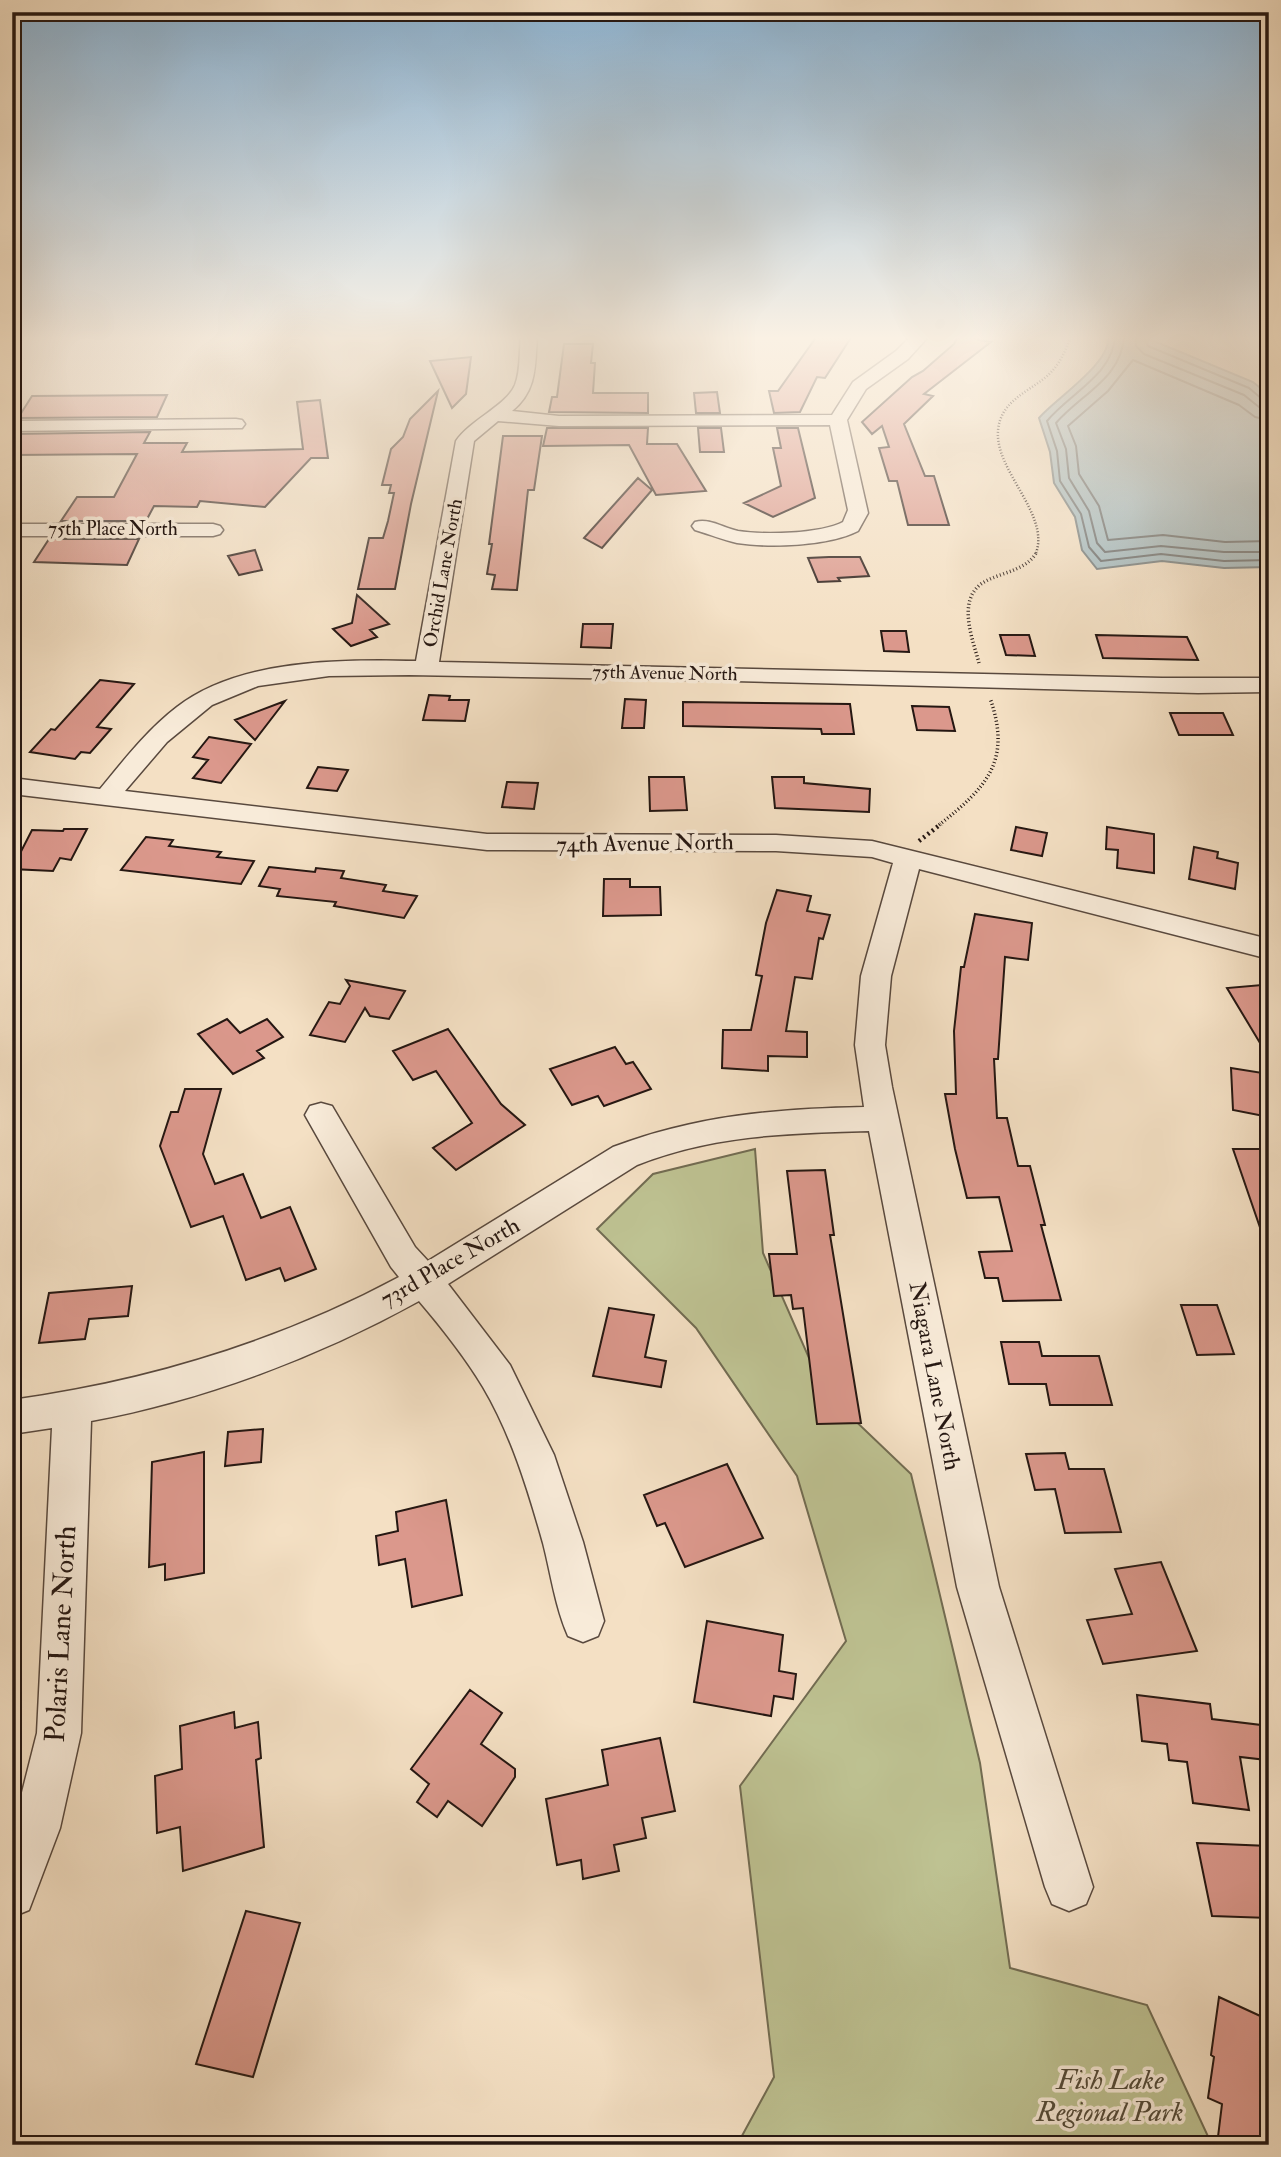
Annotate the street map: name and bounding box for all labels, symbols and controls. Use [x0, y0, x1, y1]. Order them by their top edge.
street label: Orchid Lane North [418, 497, 468, 649]
street label: 75th Place North [48, 517, 178, 541]
street label: 75th Avenue North [592, 660, 738, 686]
street label: 74th Avenue North [556, 827, 734, 859]
street label: 73rd Place North [375, 1211, 525, 1313]
street label: Niagara Lane North [903, 1279, 967, 1473]
street label: Polaris Lane North [38, 1524, 84, 1743]
park label: Fish Lake Regional Park [1035, 2063, 1184, 2130]

